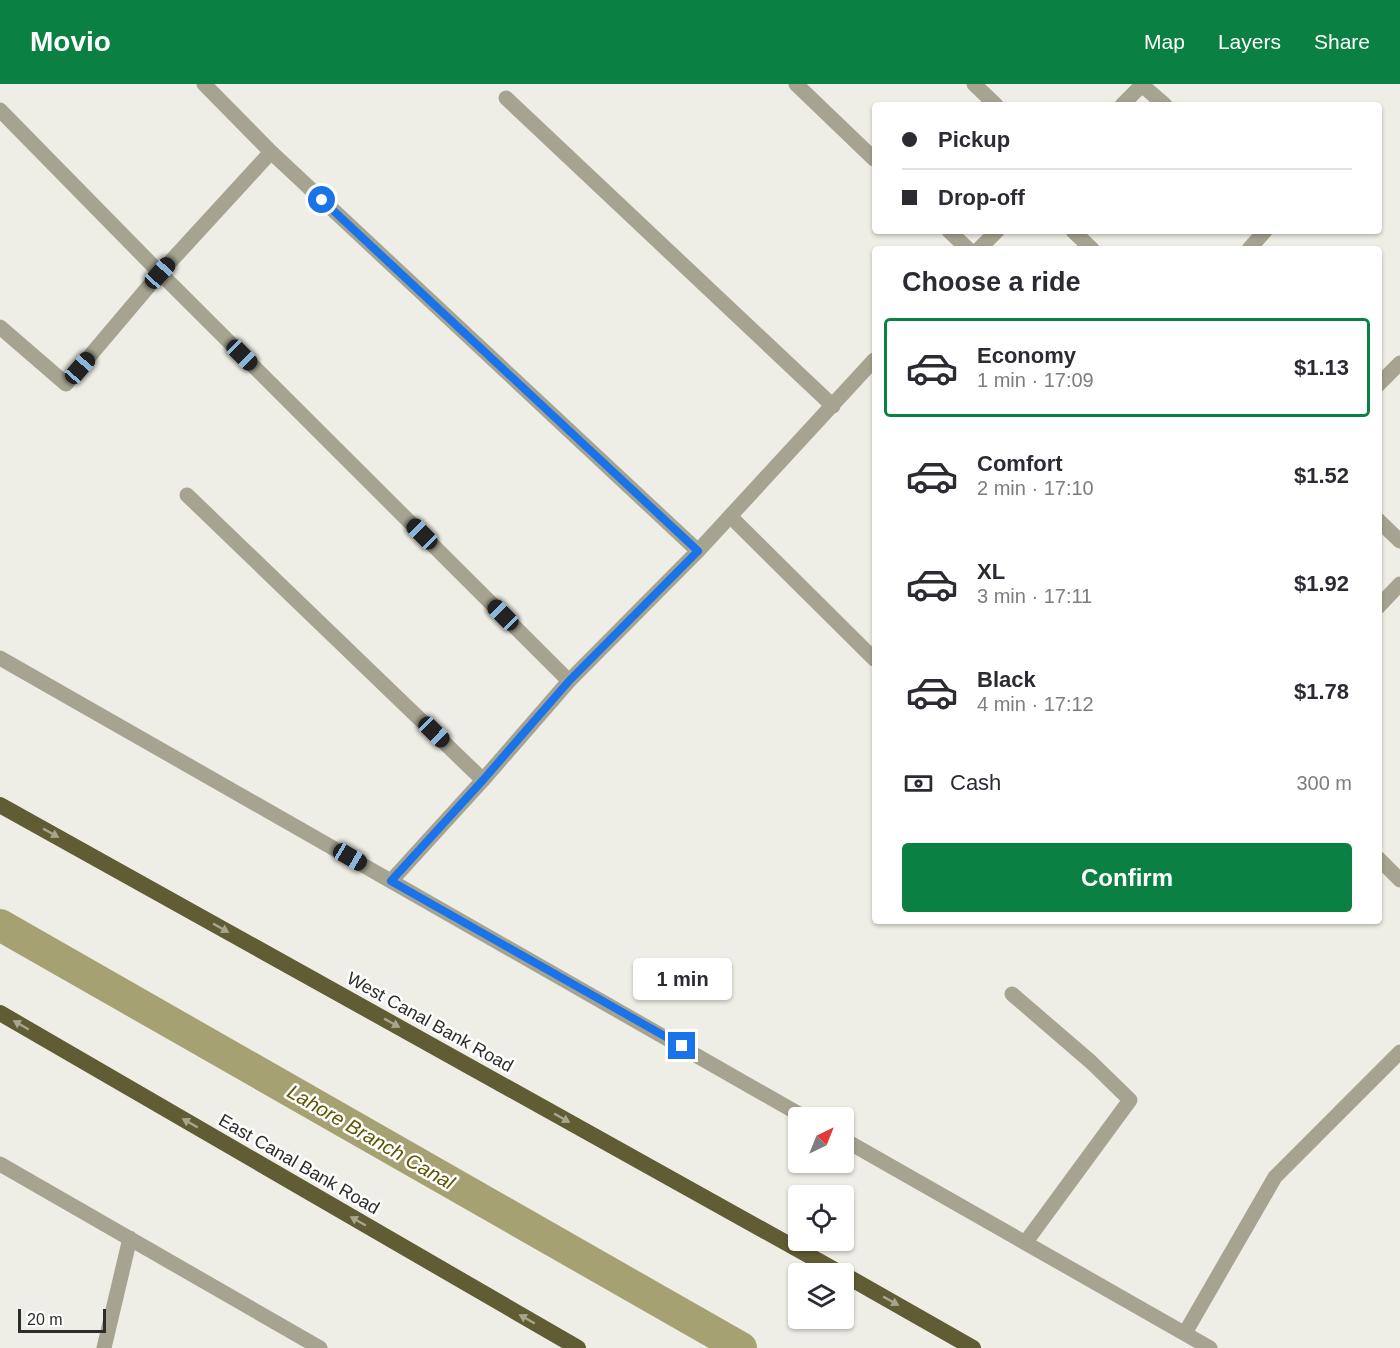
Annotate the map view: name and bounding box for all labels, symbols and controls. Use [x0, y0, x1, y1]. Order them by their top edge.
text: Movio [30, 26, 111, 57]
text: Map [1144, 30, 1185, 53]
text: Layers [1218, 30, 1281, 53]
text: Share [1314, 30, 1370, 53]
text: Pickup [938, 127, 1010, 152]
text: Drop-off [938, 185, 1025, 210]
route start [308, 186, 335, 213]
car [141, 254, 179, 292]
text: Choose a ride [902, 267, 1081, 297]
car [223, 336, 261, 374]
icon: car [905, 341, 959, 395]
text: Economy [977, 343, 1076, 368]
car [61, 349, 99, 387]
text: $1.13 [1294, 355, 1349, 380]
text: 1 min · 17:09 [977, 369, 1094, 391]
icon: car [905, 449, 959, 503]
text: Comfort [977, 451, 1063, 476]
text: $1.52 [1294, 463, 1349, 488]
text: 2 min · 17:10 [977, 477, 1094, 499]
car [403, 515, 441, 553]
icon: car [905, 557, 959, 611]
text: XL [977, 559, 1005, 584]
text: $1.92 [1294, 571, 1349, 596]
text: 3 min · 17:11 [977, 585, 1092, 607]
car [484, 596, 522, 634]
icon: car [905, 665, 959, 719]
text: Black [977, 667, 1036, 692]
text: $1.78 [1294, 679, 1349, 704]
text: 4 min · 17:12 [977, 693, 1094, 715]
car [415, 713, 453, 751]
icon: cash [902, 767, 935, 800]
text: Cash [950, 770, 1001, 795]
text: 300 m [1296, 772, 1352, 794]
one-way arrow [43, 828, 60, 838]
car [330, 840, 370, 874]
button: Confirm [902, 843, 1352, 912]
one-way arrow [213, 923, 230, 933]
callout: 1 min [632, 959, 732, 1001]
street label: West Canal Bank Road [343, 968, 517, 1076]
text: 1 min [656, 968, 709, 990]
one-way arrow [384, 1018, 401, 1028]
one-way arrow [13, 1020, 29, 1031]
route end [668, 1032, 695, 1059]
water label: Lahore Branch Canal [284, 1080, 459, 1194]
north arrow [788, 1107, 854, 1173]
map controls [788, 1107, 854, 1329]
street label: East Canal Bank Road [215, 1110, 383, 1218]
one-way arrow [554, 1113, 571, 1123]
one-way arrow [181, 1118, 198, 1128]
button: locate [788, 1185, 854, 1251]
one-way arrow [350, 1216, 367, 1226]
button: layers [788, 1263, 854, 1329]
one-way arrow [883, 1296, 900, 1306]
scale bar [18, 1306, 106, 1334]
text: 20 m [27, 1311, 63, 1328]
one-way arrow [519, 1313, 535, 1324]

